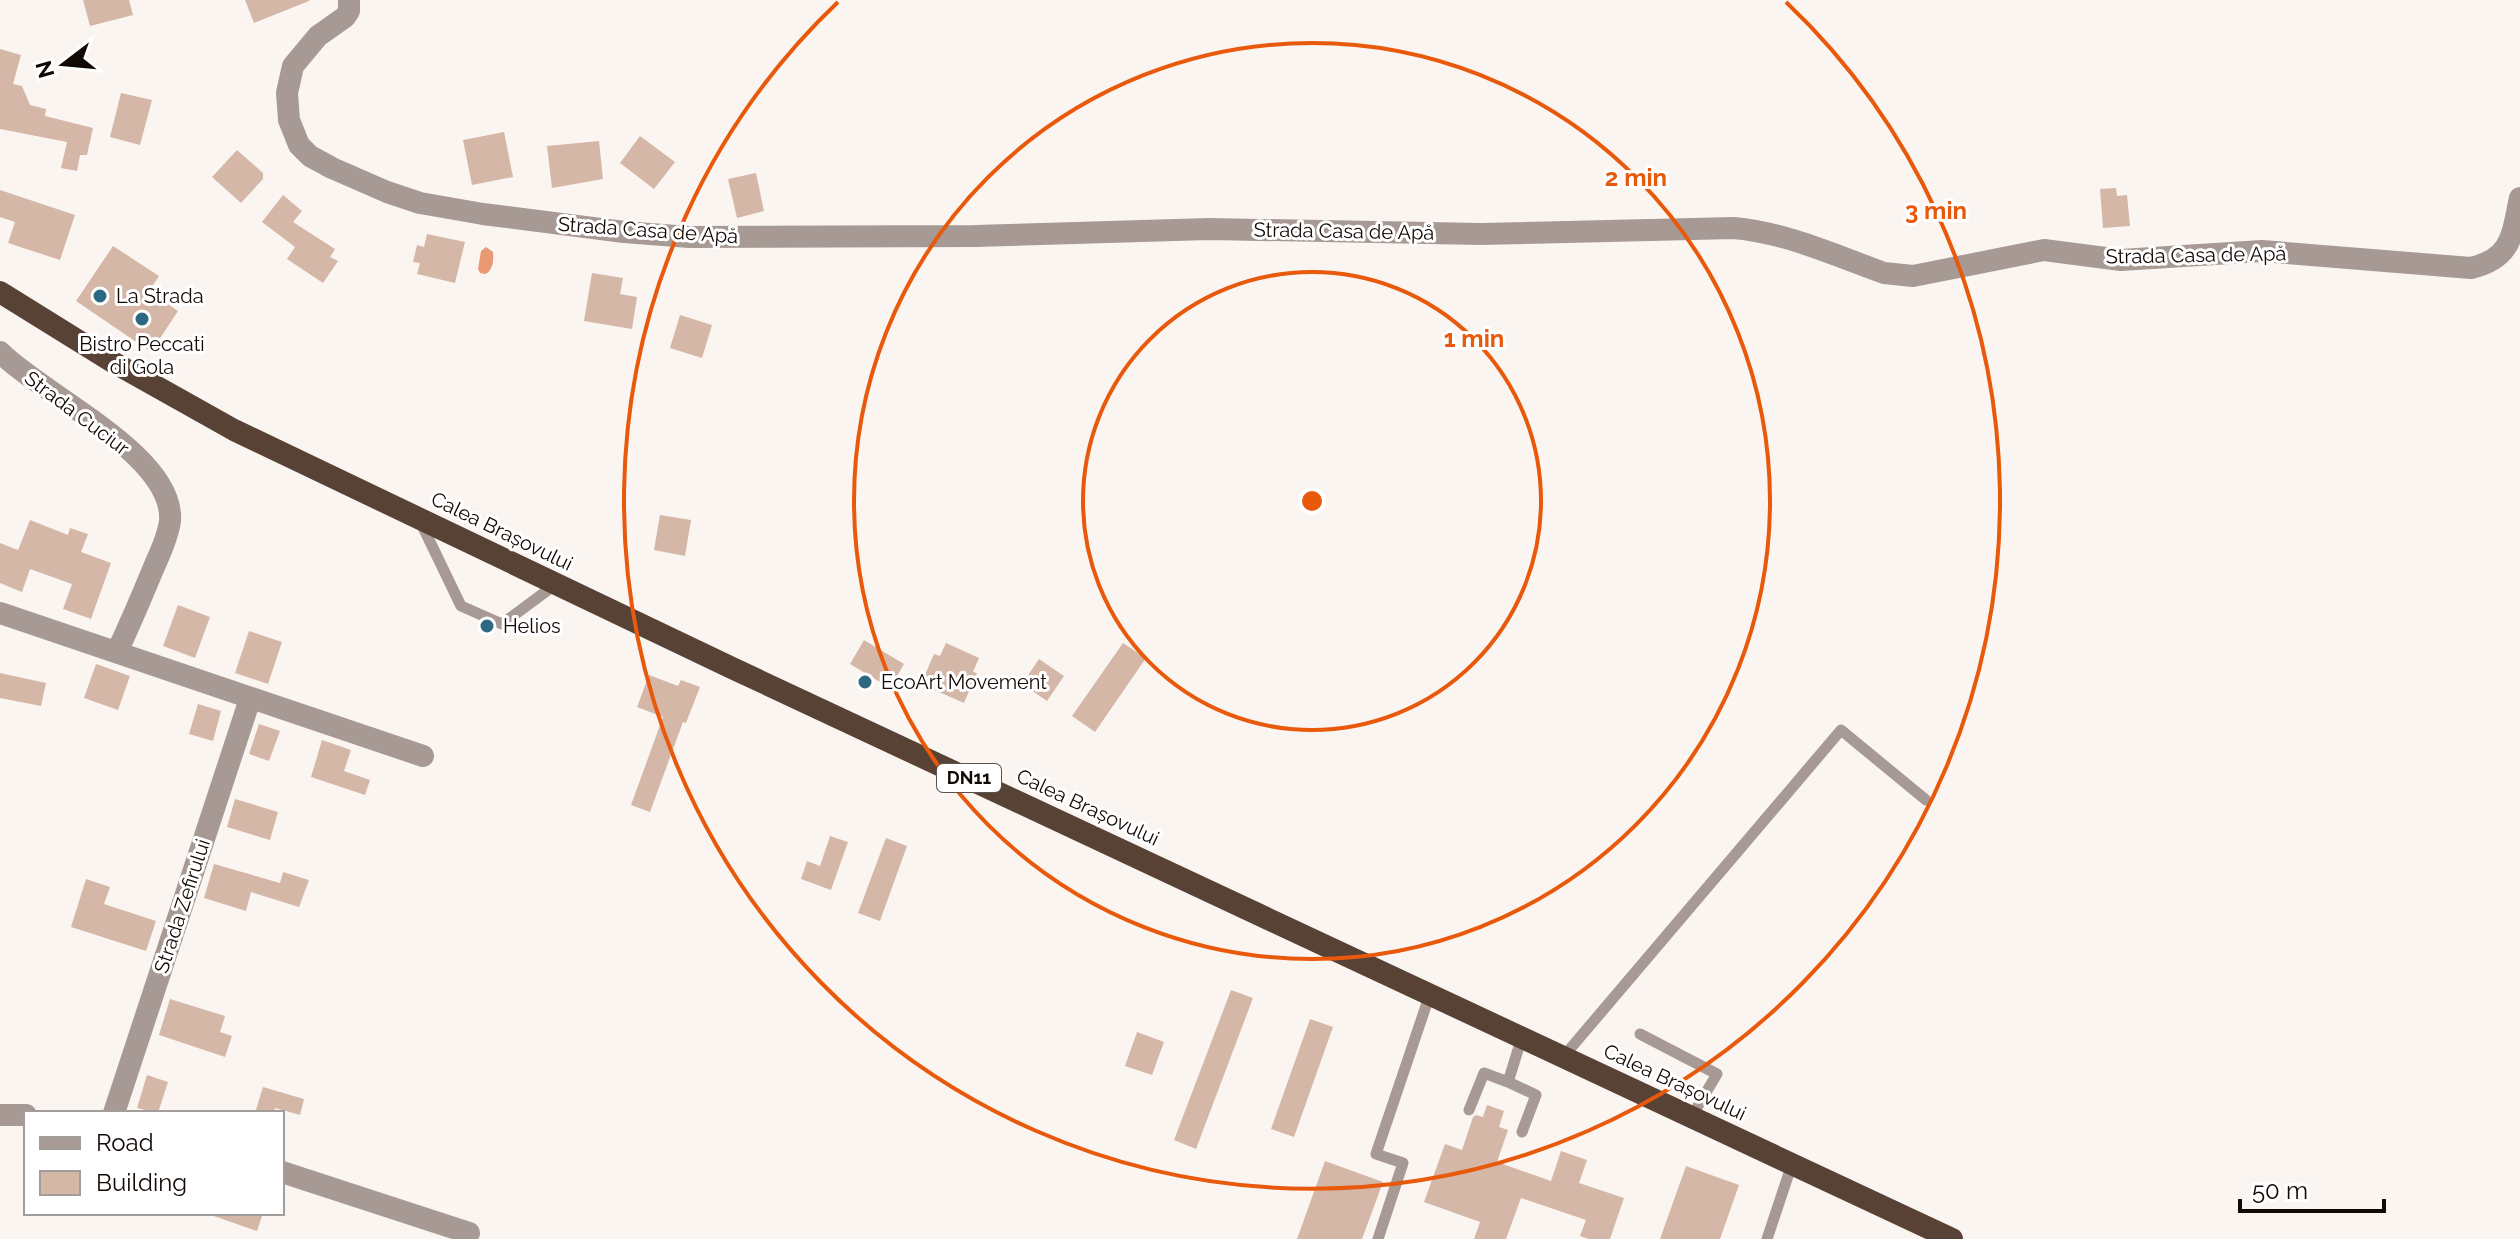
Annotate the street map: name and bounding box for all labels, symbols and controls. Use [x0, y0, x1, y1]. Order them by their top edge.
north arrow [24, 24, 104, 104]
text: N [30, 58, 60, 81]
text: 2 min [1605, 163, 1667, 192]
text: 3 min [1905, 196, 1967, 225]
street label: Strada Casa de Apă [557, 212, 739, 248]
street label: Strada Casa de Apă [1253, 217, 1435, 245]
street label: Strada Casa de Apă [2105, 241, 2287, 269]
place label: La Strada [116, 284, 204, 308]
marker: La Strada [91, 287, 109, 305]
marker: Bistro Peccati di Gola [133, 310, 151, 328]
text: 1 min [1444, 324, 1504, 353]
place label: Bistro Peccati di Gola [79, 332, 205, 379]
street label: Strada Cuciur [20, 366, 134, 460]
street label: Calea Brașovului [427, 486, 577, 576]
centre of rings [1298, 487, 1326, 515]
place label: Helios [503, 614, 561, 638]
marker: Helios [478, 617, 496, 635]
place label: EcoArt Movement [881, 670, 1047, 694]
marker: EcoArt Movement [856, 673, 874, 691]
street label: Calea Brașovului [1013, 763, 1163, 851]
road number: DN11 [937, 764, 1001, 792]
street label: Strada Zefirului [149, 836, 215, 976]
street label: Calea Brașovului [1600, 1038, 1750, 1126]
legend [24, 1111, 284, 1215]
text: Road [96, 1128, 154, 1157]
scale bar [2240, 1163, 2384, 1213]
text: Building [96, 1168, 187, 1197]
text: 50 m [2252, 1176, 2308, 1205]

